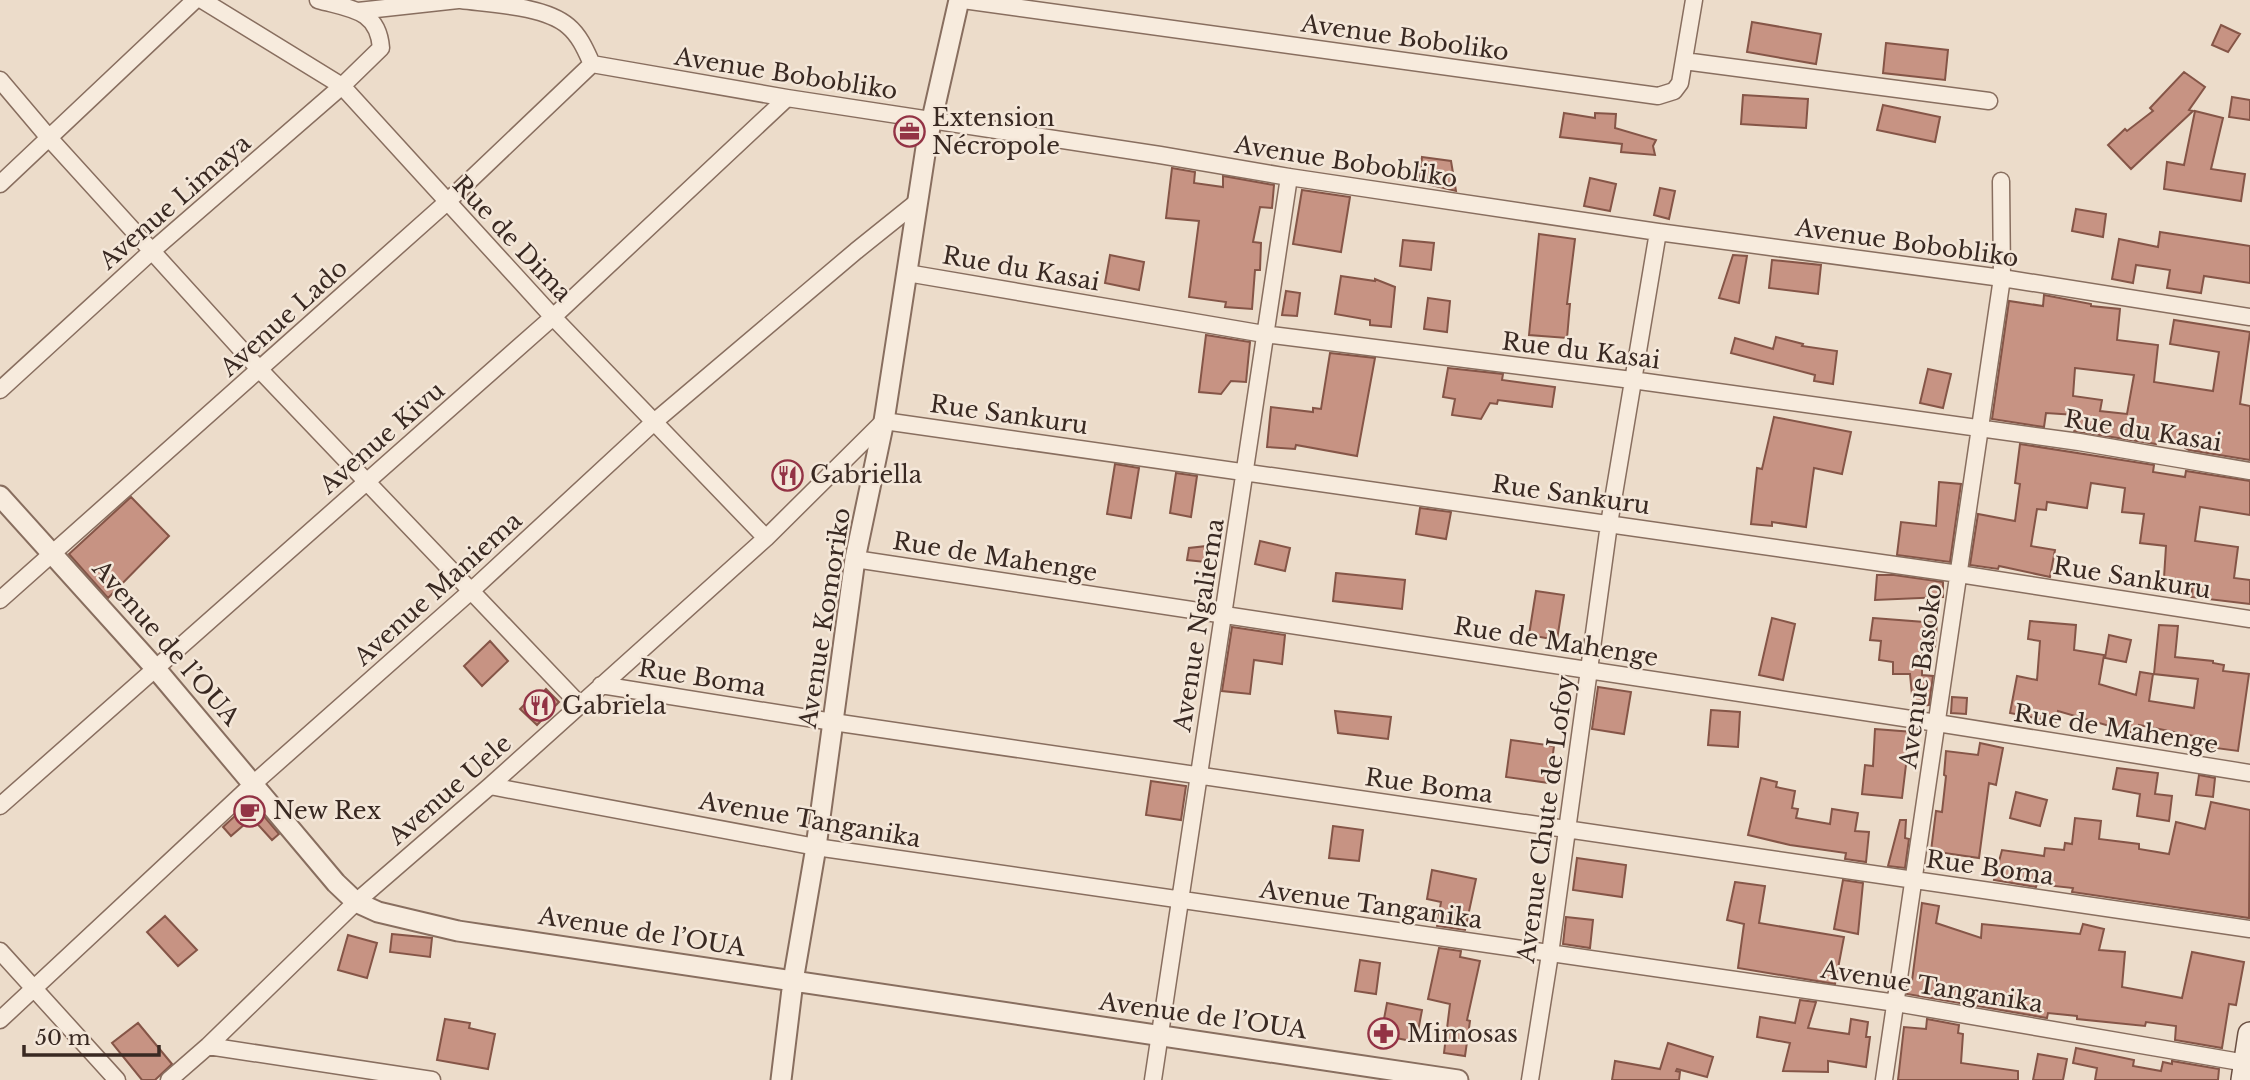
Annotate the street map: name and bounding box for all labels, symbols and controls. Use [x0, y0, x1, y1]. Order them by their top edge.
street label: Avenue Boboliko [1298, 8, 1511, 66]
street label: Avenue Bobobliko [672, 41, 900, 105]
place label: Extension Nécropole [932, 103, 1060, 160]
office icon: Extension Nécropole [892, 115, 926, 149]
street label: Avenue Limaya [92, 128, 257, 276]
street label: Avenue Bobobliko [1232, 129, 1460, 193]
street label: Rue de Dima [447, 170, 578, 308]
street label: Avenue Bobobliko [1793, 212, 2021, 273]
street label: Rue du Kasai [940, 240, 1102, 297]
street label: Avenue Lado [213, 253, 353, 383]
street label: Rue du Kasai [1500, 326, 1662, 375]
street label: Avenue Kivu [313, 376, 450, 500]
street label: Rue Sankuru [928, 389, 1090, 440]
street label: Rue du Kasai [2062, 404, 2224, 457]
restaurant icon: Gabriella [770, 458, 804, 492]
place label: Gabriella [810, 460, 923, 489]
street label: Rue Sankuru [1490, 469, 1652, 520]
street label: Avenue Maniema [347, 505, 528, 672]
street label: Avenue Komoriko [793, 506, 856, 731]
street label: Avenue Ngaliema [1167, 515, 1230, 735]
street label: Rue de Mahenge [891, 526, 1099, 587]
street label: Rue Sankuru [2051, 551, 2213, 604]
street label: Avenue de l’OUA [86, 553, 246, 731]
street label: Avenue Basoko [1893, 582, 1948, 771]
street label: Rue de Mahenge [1452, 611, 1660, 672]
street label: Rue Boma [636, 653, 769, 702]
street label: Avenue Chute de Lofoy [1511, 673, 1580, 966]
restaurant icon: Gabriela [522, 689, 556, 723]
place label: Gabriela [562, 691, 667, 720]
street label: Rue de Mahenge [2012, 698, 2220, 759]
street label: Avenue Uele [382, 728, 517, 852]
street label: Rue Boma [1363, 762, 1496, 809]
street label: Avenue Tanganika [696, 786, 924, 853]
cafe icon: New Rex [233, 794, 267, 828]
place label: New Rex [273, 796, 381, 825]
street label: Rue Boma [1924, 844, 2057, 891]
street label: Avenue Tanganika [1257, 874, 1485, 935]
street label: Avenue de l’OUA [535, 901, 748, 962]
street label: Avenue Tanganika [1818, 954, 2046, 1019]
street label: Avenue de l’OUA [1096, 986, 1309, 1044]
scale bar [24, 1014, 159, 1058]
pharmacy icon: Mimosas [1367, 1017, 1401, 1051]
place label: Mimosas [1407, 1019, 1518, 1048]
text: 50 m [35, 1025, 91, 1051]

